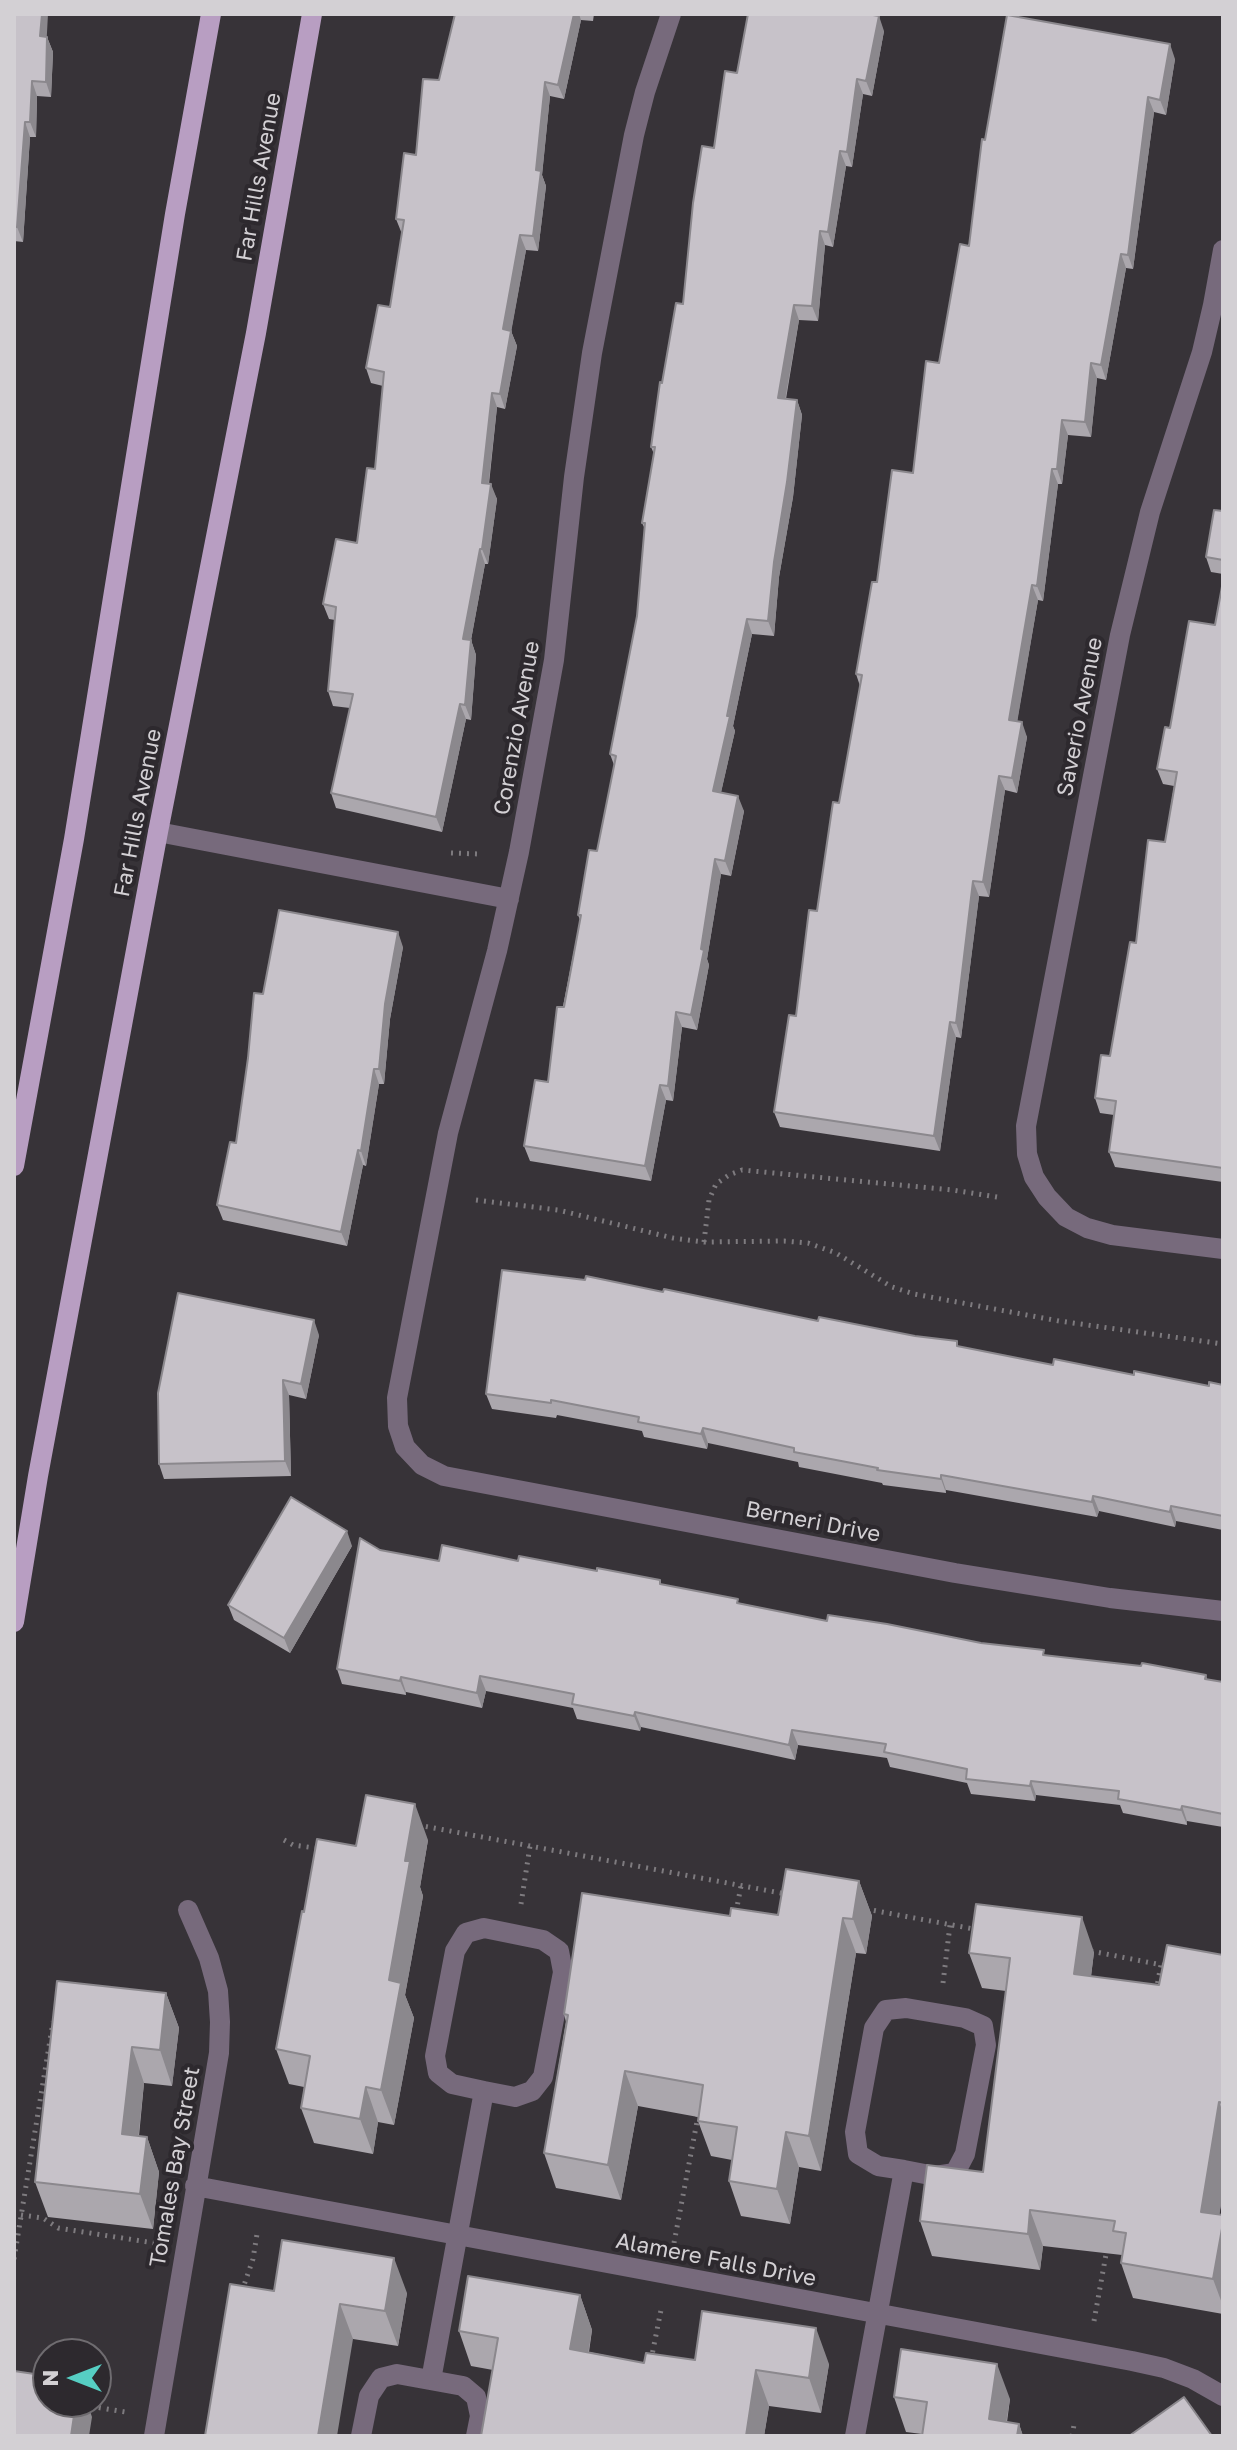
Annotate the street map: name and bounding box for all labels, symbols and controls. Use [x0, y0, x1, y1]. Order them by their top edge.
street label: Far Hills Avenue [231, 91, 287, 263]
street label: Saverio Avenue [1052, 635, 1108, 799]
street label: Corenzio Avenue [489, 639, 545, 817]
street label: Far Hills Avenue [109, 727, 167, 899]
street label: Berneri Drive [743, 1496, 883, 1548]
street label: Tomales Bay Street [144, 2065, 206, 2269]
street label: Alamere Falls Drive [614, 2228, 818, 2292]
north arrow [32, 2338, 112, 2418]
text: N [36, 2370, 63, 2386]

